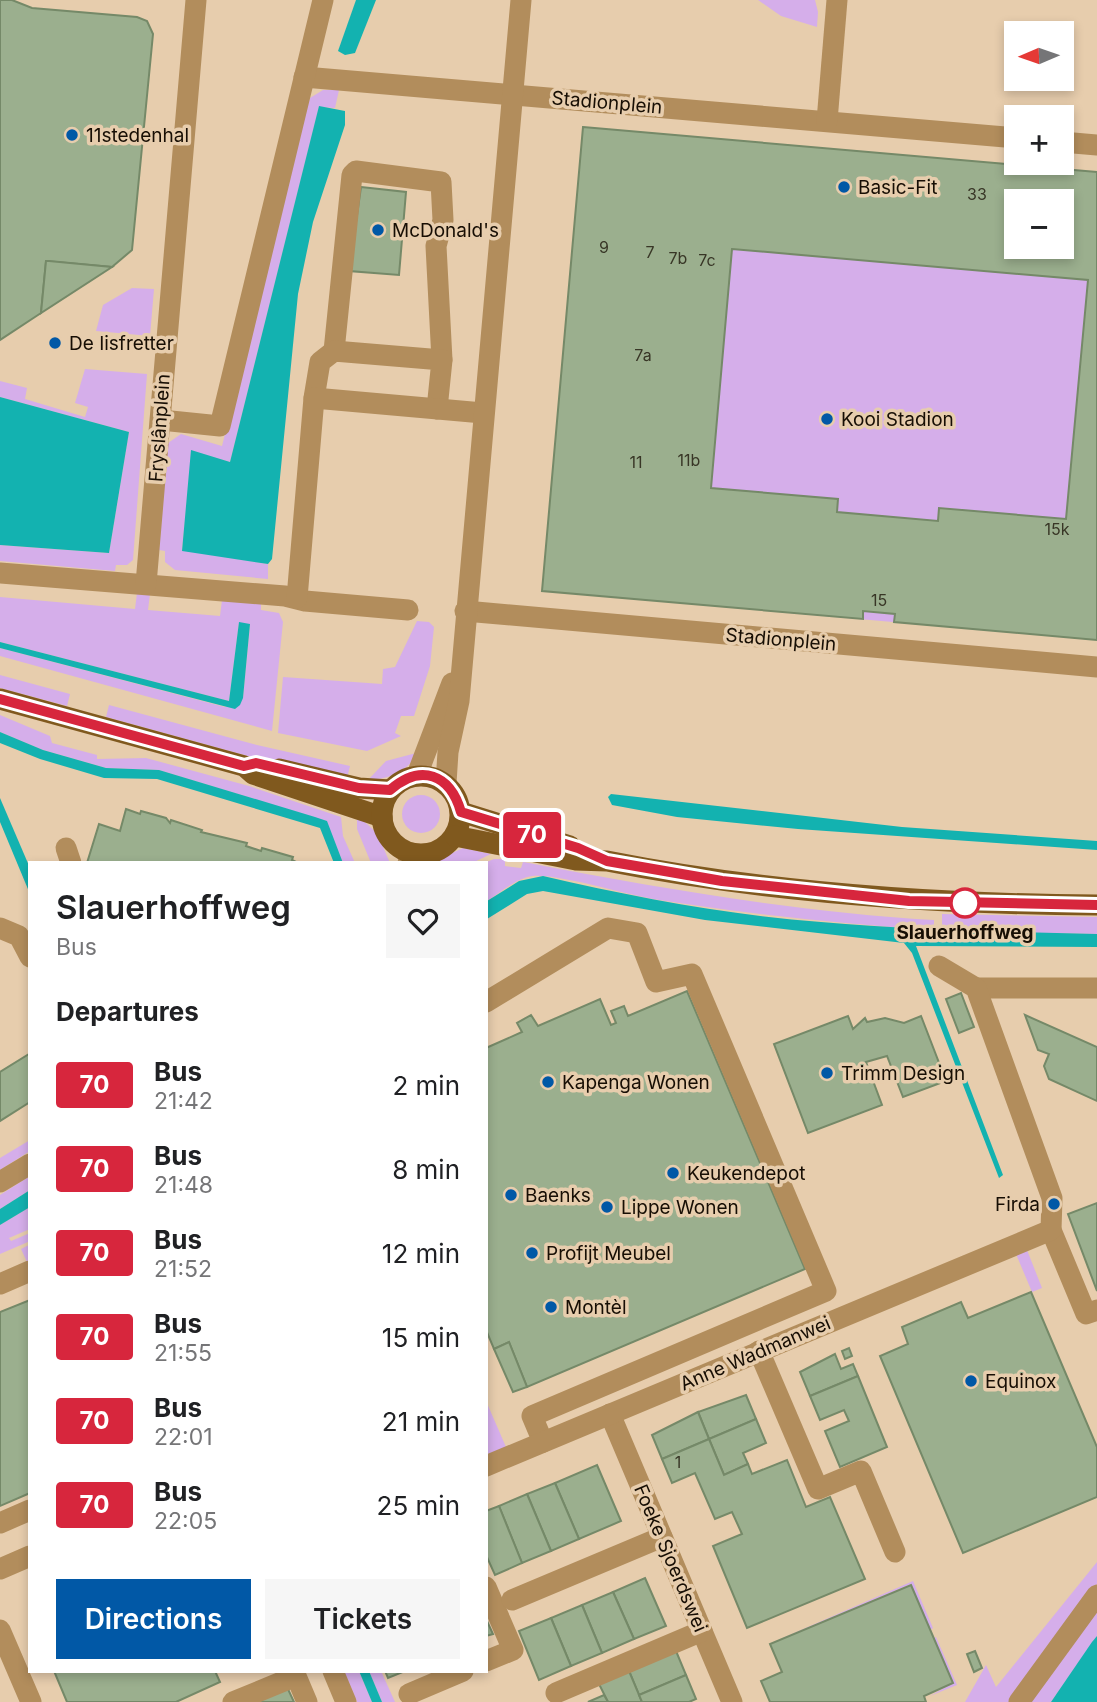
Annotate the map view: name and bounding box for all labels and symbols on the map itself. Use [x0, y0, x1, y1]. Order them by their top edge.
north arrow [1004, 21, 1074, 91]
street label: Stadionplein [551, 86, 663, 119]
place label: 11stedenhal [86, 124, 189, 147]
marker: 11stedenhal [64, 127, 80, 143]
place label: Basic-Fit [858, 176, 937, 199]
marker: Basic-Fit [836, 179, 852, 195]
house number: 33 [967, 184, 987, 204]
place label: McDonald's [392, 219, 499, 242]
marker: McDonald's [370, 222, 386, 238]
house number: 9 [599, 237, 609, 257]
house number: 7 [645, 242, 655, 262]
house number: 7b [669, 248, 687, 268]
house number: 7c [698, 250, 716, 270]
place label: De Iisfretter [69, 332, 174, 355]
marker: De Iisfretter [47, 335, 63, 351]
house number: 7a [634, 345, 652, 365]
street label: Fryslânplein [144, 373, 175, 483]
place label: Kooi Stadion [841, 408, 954, 431]
marker: Kooi Stadion [819, 411, 835, 427]
house number: 11b [678, 450, 700, 470]
house number: 11 [629, 452, 643, 472]
house number: 15k [1044, 519, 1070, 539]
house number: 15 [871, 590, 887, 610]
street label: Stadionplein [725, 623, 837, 656]
line badge: 70 [500, 812, 564, 858]
marker: Slauerhoffweg [950, 888, 980, 918]
place label: Slauerhoffweg [896, 921, 1034, 944]
place label: Trimm Design [841, 1062, 965, 1085]
marker: Trimm Design [819, 1065, 835, 1081]
place label: Kapenga Wonen [562, 1071, 710, 1094]
marker: Kapenga Wonen [540, 1074, 556, 1090]
place label: Keukendepot [687, 1162, 806, 1185]
marker: Keukendepot [665, 1165, 681, 1181]
place label: Baenks [525, 1184, 591, 1207]
marker: Baenks [503, 1187, 519, 1203]
place label: Firda [995, 1193, 1040, 1216]
place label: Lippe Wonen [621, 1196, 739, 1219]
marker: Firda [1046, 1196, 1062, 1212]
marker: Lippe Wonen [599, 1199, 615, 1215]
place label: Profijt Meubel [546, 1242, 671, 1265]
marker: Profijt Meubel [524, 1245, 540, 1261]
place label: Montèl [565, 1296, 627, 1319]
marker: Montèl [543, 1299, 559, 1315]
street label: Anne Wadmanwei [676, 1311, 834, 1396]
place label: Equinox [985, 1370, 1056, 1393]
marker: Equinox [963, 1373, 979, 1389]
house number: 1 [675, 1452, 681, 1472]
street label: Foeke Sjoerdswei [629, 1481, 712, 1635]

